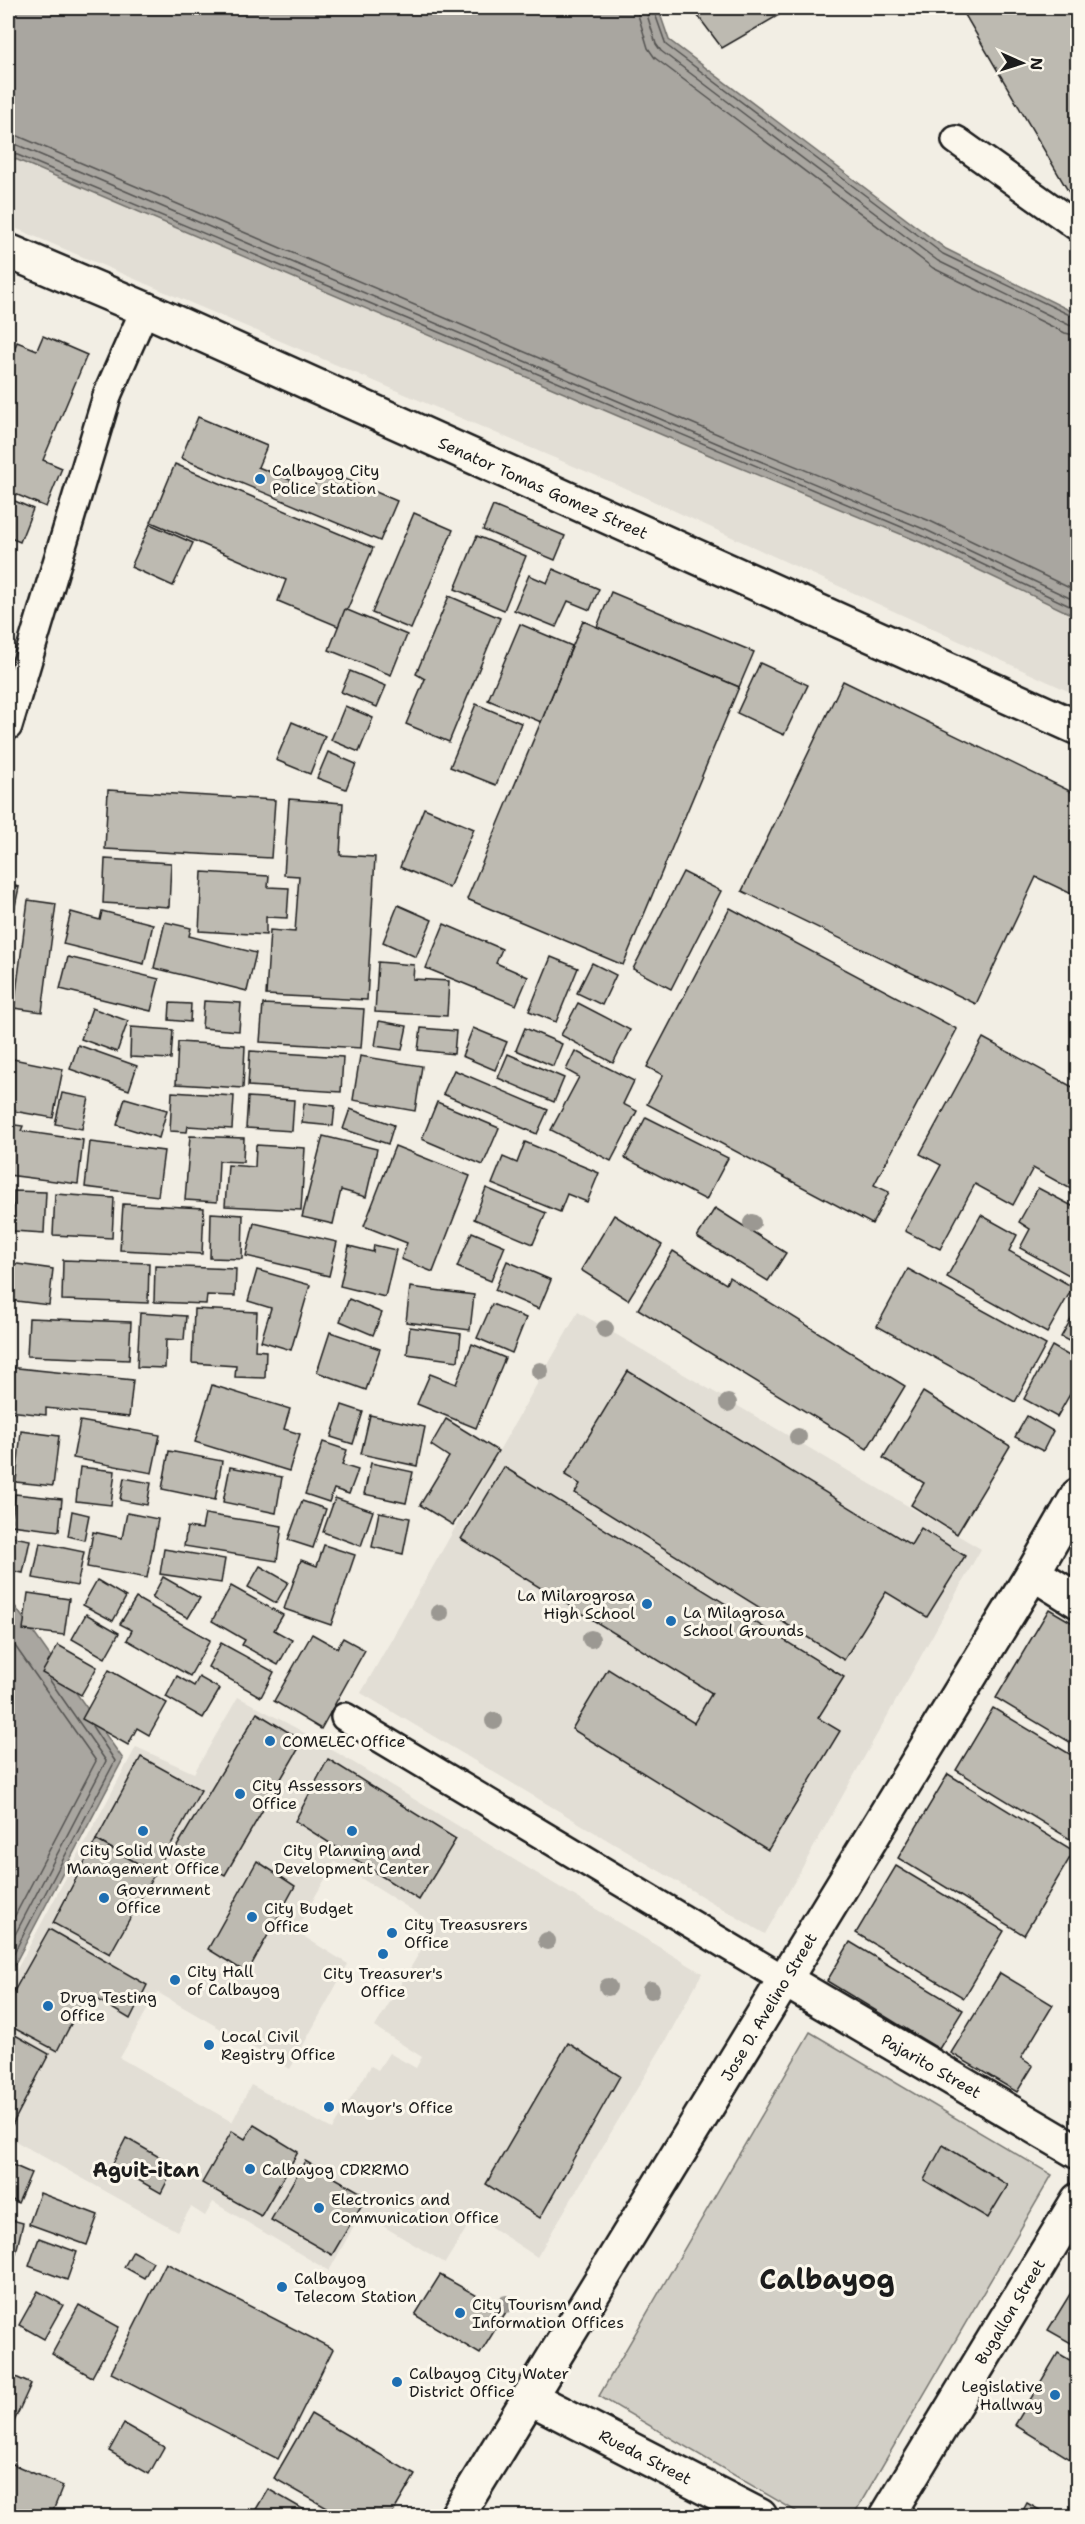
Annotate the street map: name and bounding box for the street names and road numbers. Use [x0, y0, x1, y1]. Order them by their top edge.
street label: Senator Tomas Gomez Street [435, 432, 651, 544]
street label: Jose D. Avelino Street [716, 1929, 822, 2085]
street label: Pajarito Street [877, 2029, 985, 2103]
street label: Bugallon Street [970, 2255, 1050, 2369]
street label: Rueda Street [595, 2425, 695, 2489]

